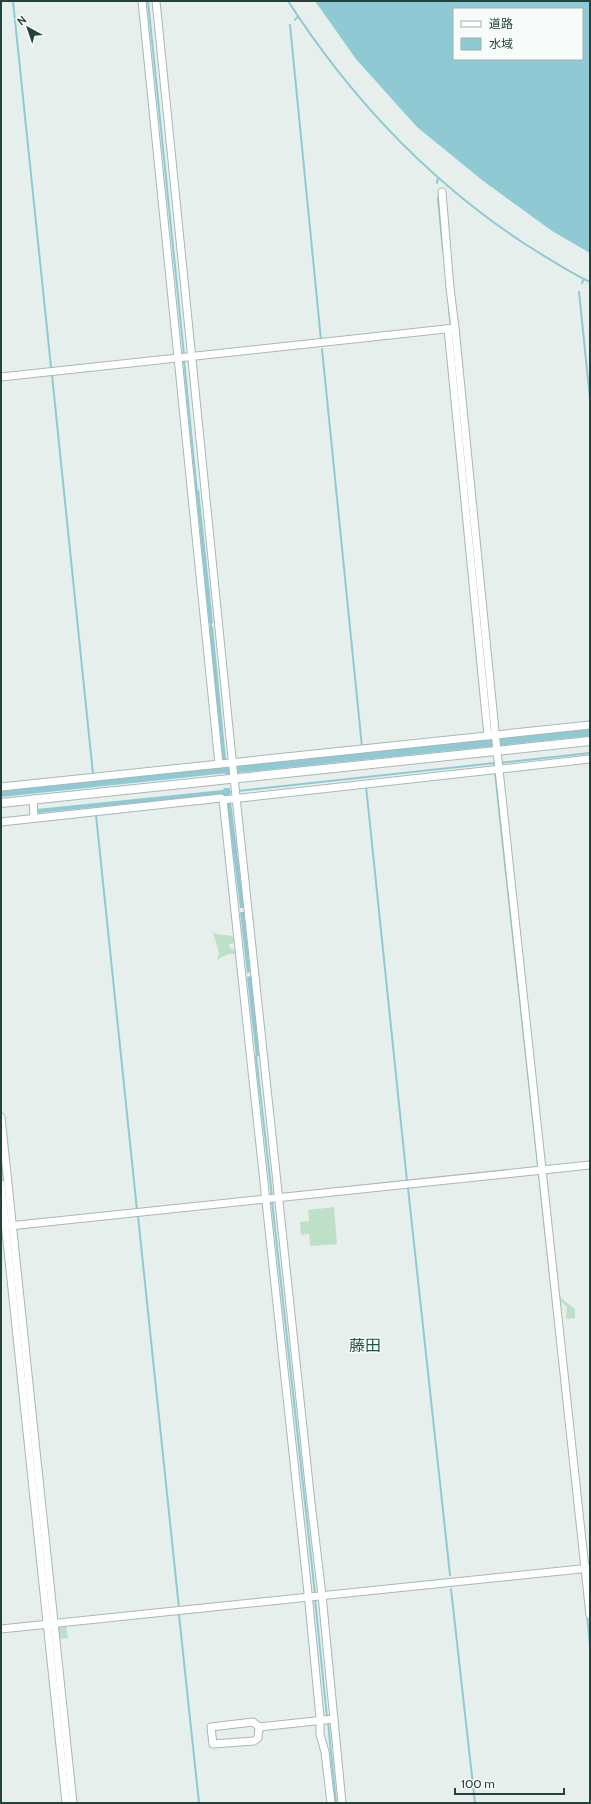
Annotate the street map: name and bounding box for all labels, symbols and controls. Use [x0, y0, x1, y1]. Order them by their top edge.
north arrow [8, 8, 48, 48]
legend [453, 8, 583, 60]
text: N [14, 12, 29, 28]
text: 道路 [489, 16, 513, 31]
text: 水域 [489, 36, 513, 51]
district label: 藤田 [349, 1336, 381, 1355]
scale bar [455, 1770, 564, 1796]
text: 100 m [461, 1776, 495, 1791]

